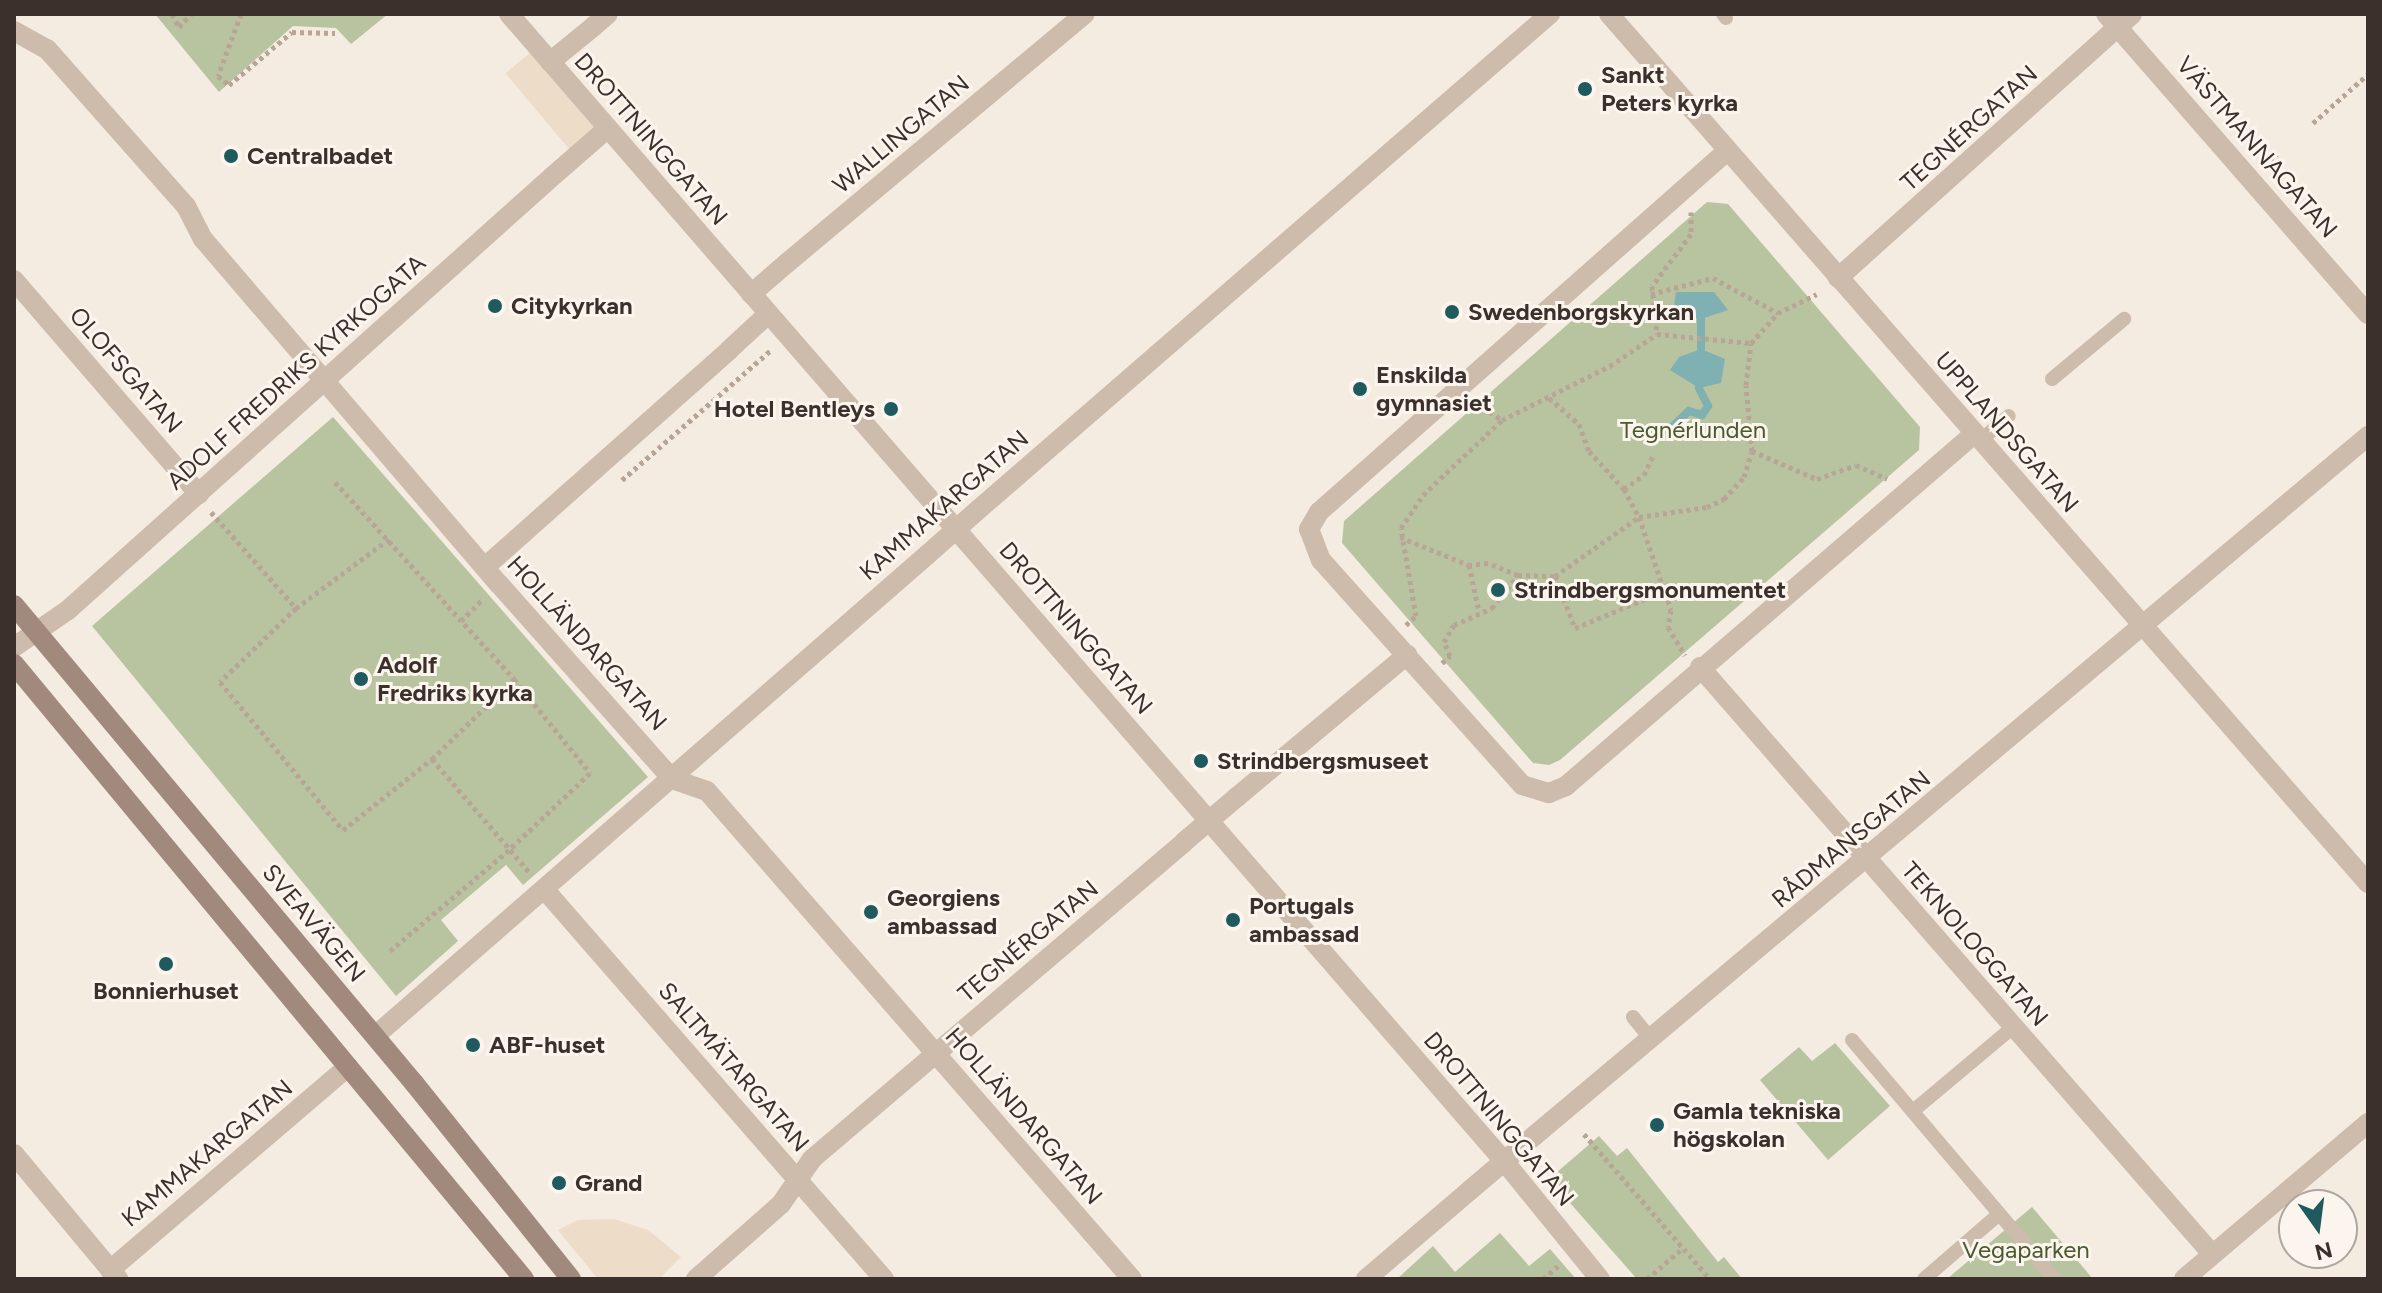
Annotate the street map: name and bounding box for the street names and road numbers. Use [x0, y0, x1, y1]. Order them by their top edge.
street label: DROTTNINGGATAN [568, 47, 734, 231]
street label: VÄSTMANNAGATAN [2170, 51, 2344, 243]
street label: TEGNÉRGATAN [1895, 59, 2043, 197]
street label: WALLINGATAN [827, 69, 975, 199]
street label: ADOLF FREDRIKS KYRKOGATA [161, 248, 431, 496]
street label: OLOFSGATAN [63, 301, 189, 439]
street label: UPPLANDSGATAN [1929, 346, 2085, 518]
street label: KAMMAKARGATAN [854, 424, 1034, 586]
street label: DROTTNINGGATAN [993, 536, 1159, 720]
street label: HOLLÄNDARGATAN [501, 550, 673, 736]
street label: RÅDMANSGATAN [1766, 764, 1936, 914]
street label: TEKNOLOGGATAN [1896, 856, 2054, 1032]
street label: SVEAVÄGEN [256, 858, 372, 988]
street label: TEGNÉRGATAN [952, 874, 1104, 1008]
street label: SALTMÄTARGATAN [653, 977, 815, 1157]
street label: HOLLÄNDARGATAN [939, 1022, 1109, 1210]
street label: DROTTNINGGATAN [1418, 1026, 1580, 1212]
street label: KAMMAKARGATAN [116, 1073, 298, 1233]

